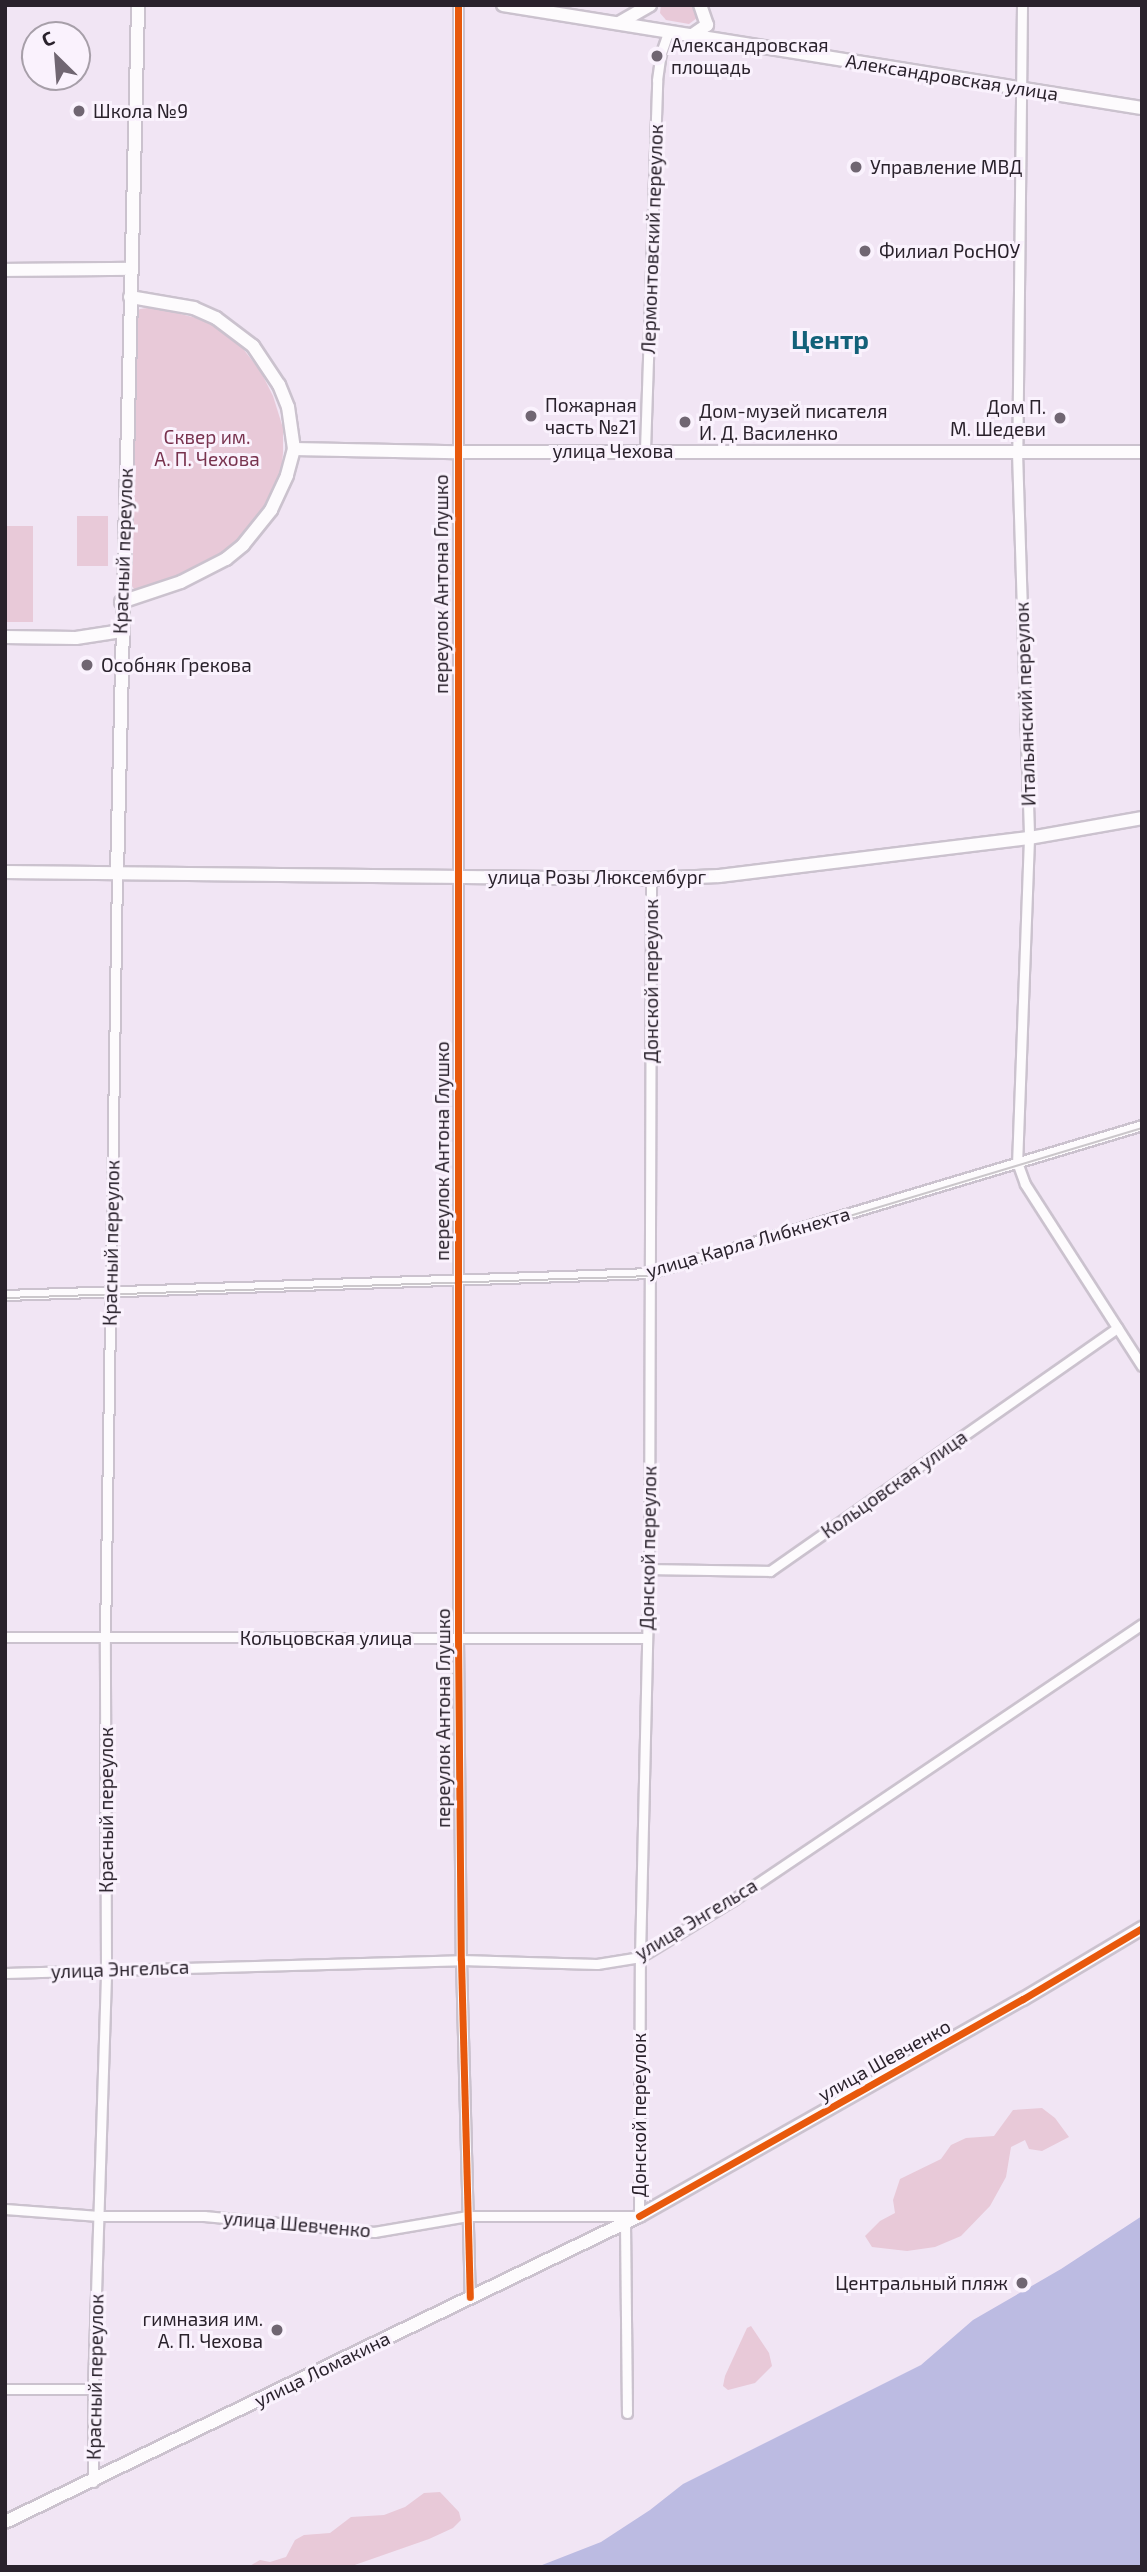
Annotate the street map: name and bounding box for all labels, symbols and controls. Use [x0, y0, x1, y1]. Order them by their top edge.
north arrow [21, 21, 91, 91]
text: С [38, 26, 58, 51]
place label: Александровская площадь [671, 34, 829, 78]
marker: Александровская площадь [649, 48, 665, 64]
street label: Александровская улица [844, 49, 1060, 105]
place label: Школа №9 [93, 100, 188, 122]
marker: Школа №9 [71, 103, 87, 119]
street label: Лермонтовский переулок [637, 124, 667, 354]
place label: Управление МВД [870, 156, 1022, 178]
marker: Управление МВД [848, 159, 864, 175]
place label: Филиал РосНОУ [879, 240, 1020, 262]
marker: Филиал РосНОУ [857, 243, 873, 259]
district label: Центр [791, 323, 869, 355]
place label: Пожарная часть №21 [545, 394, 637, 438]
place label: Дом П. М. Шедеви [950, 396, 1046, 440]
place label: Дом-музей писателя И. Д. Василенко [699, 400, 887, 444]
marker: Пожарная часть №21 [523, 408, 539, 424]
marker: Дом П. М. Шедеви [1052, 410, 1068, 426]
marker: Дом-музей писателя И. Д. Василенко [677, 414, 693, 430]
park label: Сквер им. А. П. Чехова [154, 426, 260, 470]
street label: улица Чехова [553, 440, 673, 462]
street label: Красный переулок [109, 468, 137, 634]
street label: переулок Антона Глушко [430, 474, 452, 694]
street label: Итальянский переулок [1010, 601, 1040, 807]
place label: Особняк Грекова [101, 654, 252, 676]
marker: Особняк Грекова [79, 657, 95, 673]
street label: улица Розы Люксембург [488, 866, 706, 888]
street label: Донской переулок [640, 899, 662, 1063]
street label: переулок Антона Глушко [431, 1041, 453, 1261]
street label: Красный переулок [98, 1160, 124, 1326]
street label: улица Карла Либкнехта [643, 1202, 853, 1282]
street label: Кольцовская улица [817, 1425, 971, 1543]
street label: Донской переулок [635, 1466, 661, 1630]
street label: переулок Антона Глушко [432, 1608, 454, 1828]
street label: Кольцовская улица [240, 1627, 412, 1649]
street label: Красный переулок [95, 1727, 117, 1893]
street label: улица Энгельса [631, 1874, 761, 1964]
street label: улица Энгельса [50, 1955, 190, 1983]
street label: улица Шевченко [814, 2014, 954, 2106]
street label: Донской переулок [628, 2033, 650, 2197]
street label: улица Шевченко [222, 2206, 372, 2242]
place label: Центральный пляж [835, 2272, 1008, 2294]
marker: Центральный пляж [1014, 2275, 1030, 2291]
street label: Красный переулок [82, 2294, 108, 2460]
place label: гимназия им. А. П. Чехова [142, 2308, 263, 2352]
marker: гимназия им. А. П. Чехова [269, 2322, 285, 2338]
street label: улица Ломакина [250, 2326, 394, 2412]

